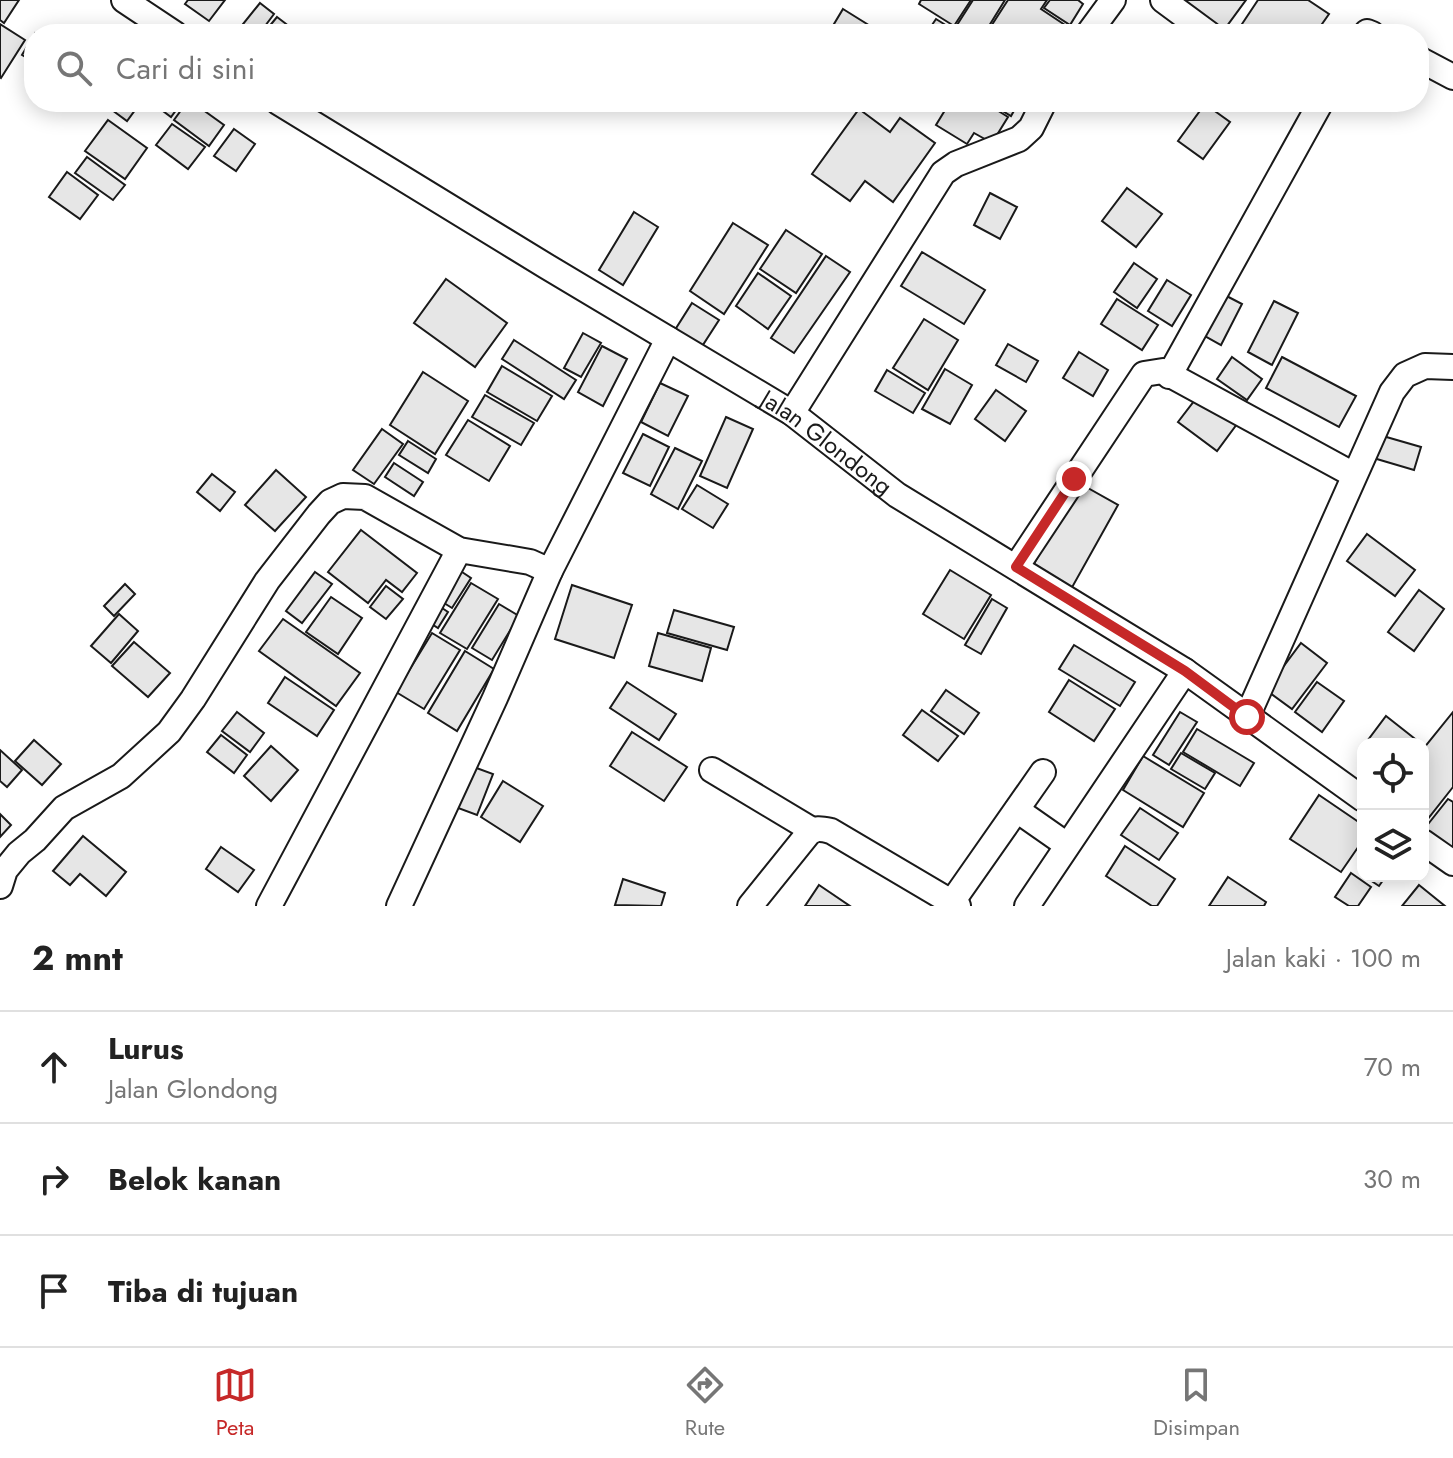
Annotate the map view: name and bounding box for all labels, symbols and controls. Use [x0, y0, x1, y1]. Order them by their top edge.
search box [24, 24, 1429, 112]
icon: search [52, 46, 96, 90]
text: Cari di sini [116, 47, 255, 90]
street label: Jalan Glondong [752, 379, 900, 503]
route end [1056, 461, 1092, 497]
route start [1229, 699, 1265, 735]
map controls [1357, 738, 1429, 882]
button: locate [1357, 738, 1429, 810]
button: layers [1357, 810, 1429, 882]
text: 2 mnt [32, 934, 123, 983]
text: Jalan kaki · 100 m [1226, 939, 1421, 977]
text: Lurus [108, 1027, 184, 1070]
icon: ahead [32, 1045, 76, 1089]
text: 70 m [1364, 1048, 1421, 1086]
text: Jalan Glondong [108, 1070, 278, 1108]
icon: right [32, 1157, 76, 1201]
text: Belok kanan [108, 1158, 281, 1201]
text: 30 m [1363, 1160, 1421, 1198]
icon: arrive [32, 1269, 76, 1313]
text: Tiba di tujuan [108, 1270, 298, 1313]
tab: Peta [213, 1363, 257, 1443]
tab: Rute [683, 1363, 727, 1443]
tab: Disimpan [1153, 1363, 1240, 1443]

